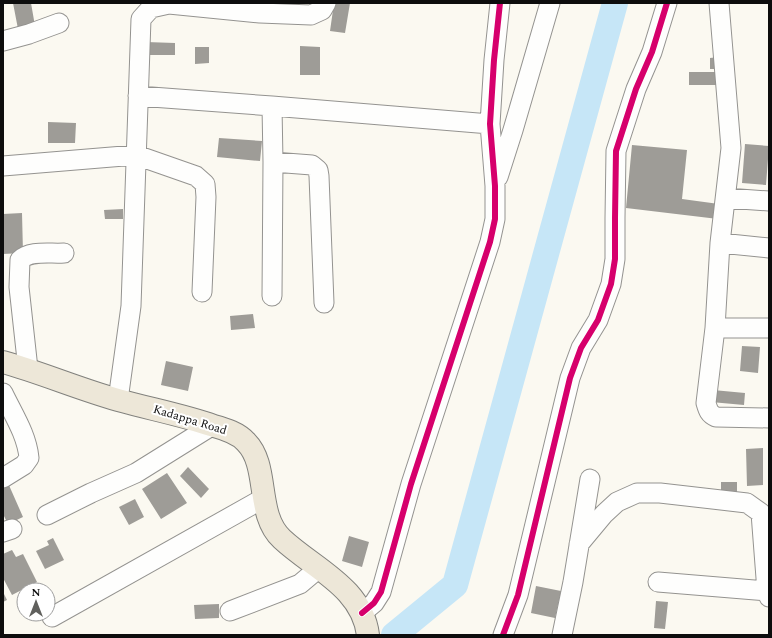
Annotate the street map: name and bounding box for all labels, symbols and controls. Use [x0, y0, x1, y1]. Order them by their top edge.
street label: Kadappa Road [151, 400, 230, 440]
north arrow [16, 582, 56, 622]
text: N [32, 584, 41, 601]

